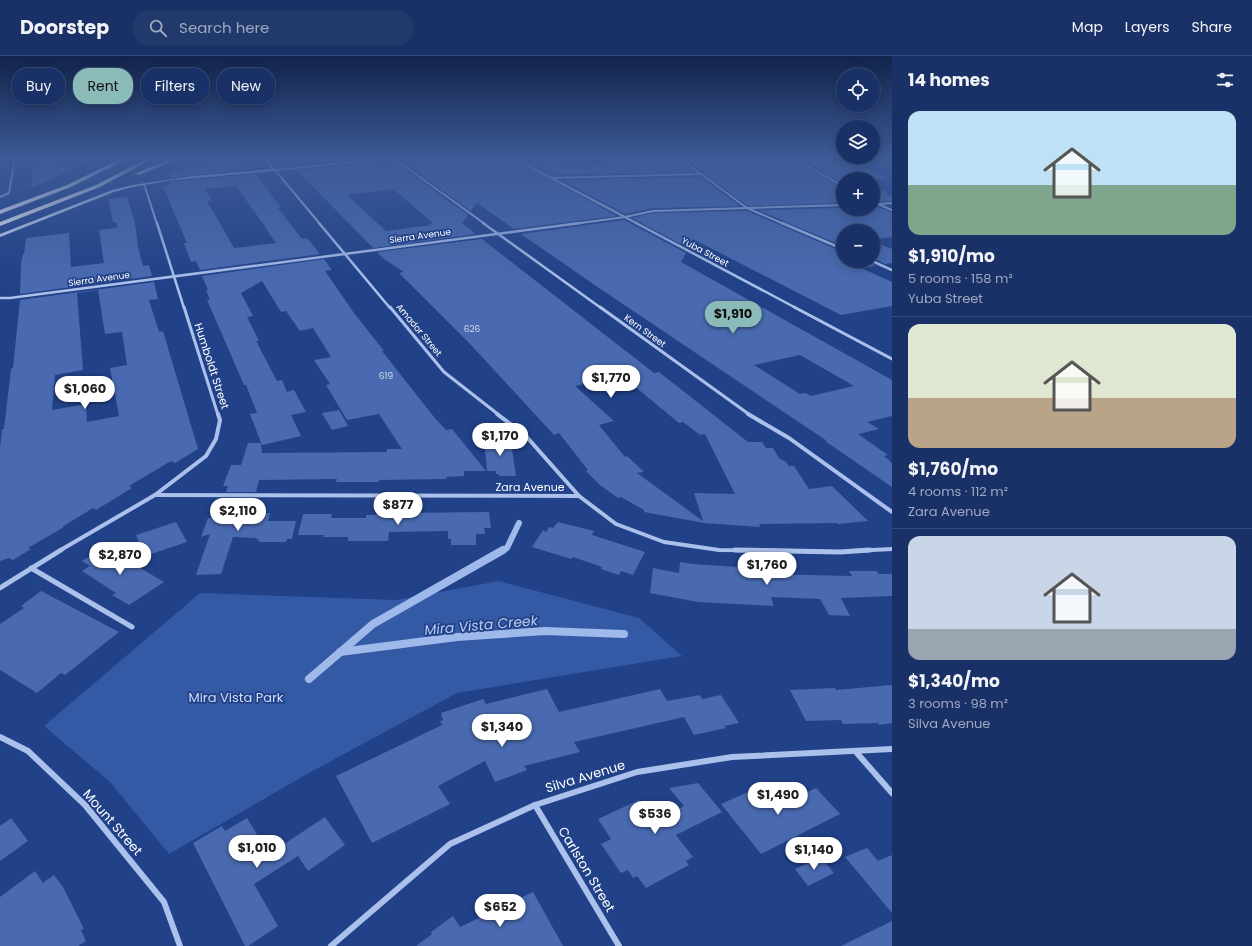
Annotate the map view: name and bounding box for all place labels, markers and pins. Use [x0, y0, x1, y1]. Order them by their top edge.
pin: $1,910 [700, 301, 766, 335]
pin: $1,770 [578, 365, 644, 399]
pin: $1,060 [52, 376, 118, 410]
pin: $1,170 [467, 423, 533, 457]
pin: $877 [374, 492, 422, 526]
pin: $2,110 [205, 498, 271, 532]
pin: $2,870 [87, 542, 153, 576]
pin: $1,760 [734, 552, 800, 586]
pin: $1,340 [469, 714, 535, 748]
pin: $1,490 [745, 782, 811, 816]
pin: $536 [631, 801, 679, 835]
pin: $1,010 [224, 835, 290, 869]
pin: $1,140 [781, 837, 847, 871]
pin: $652 [476, 894, 524, 928]

